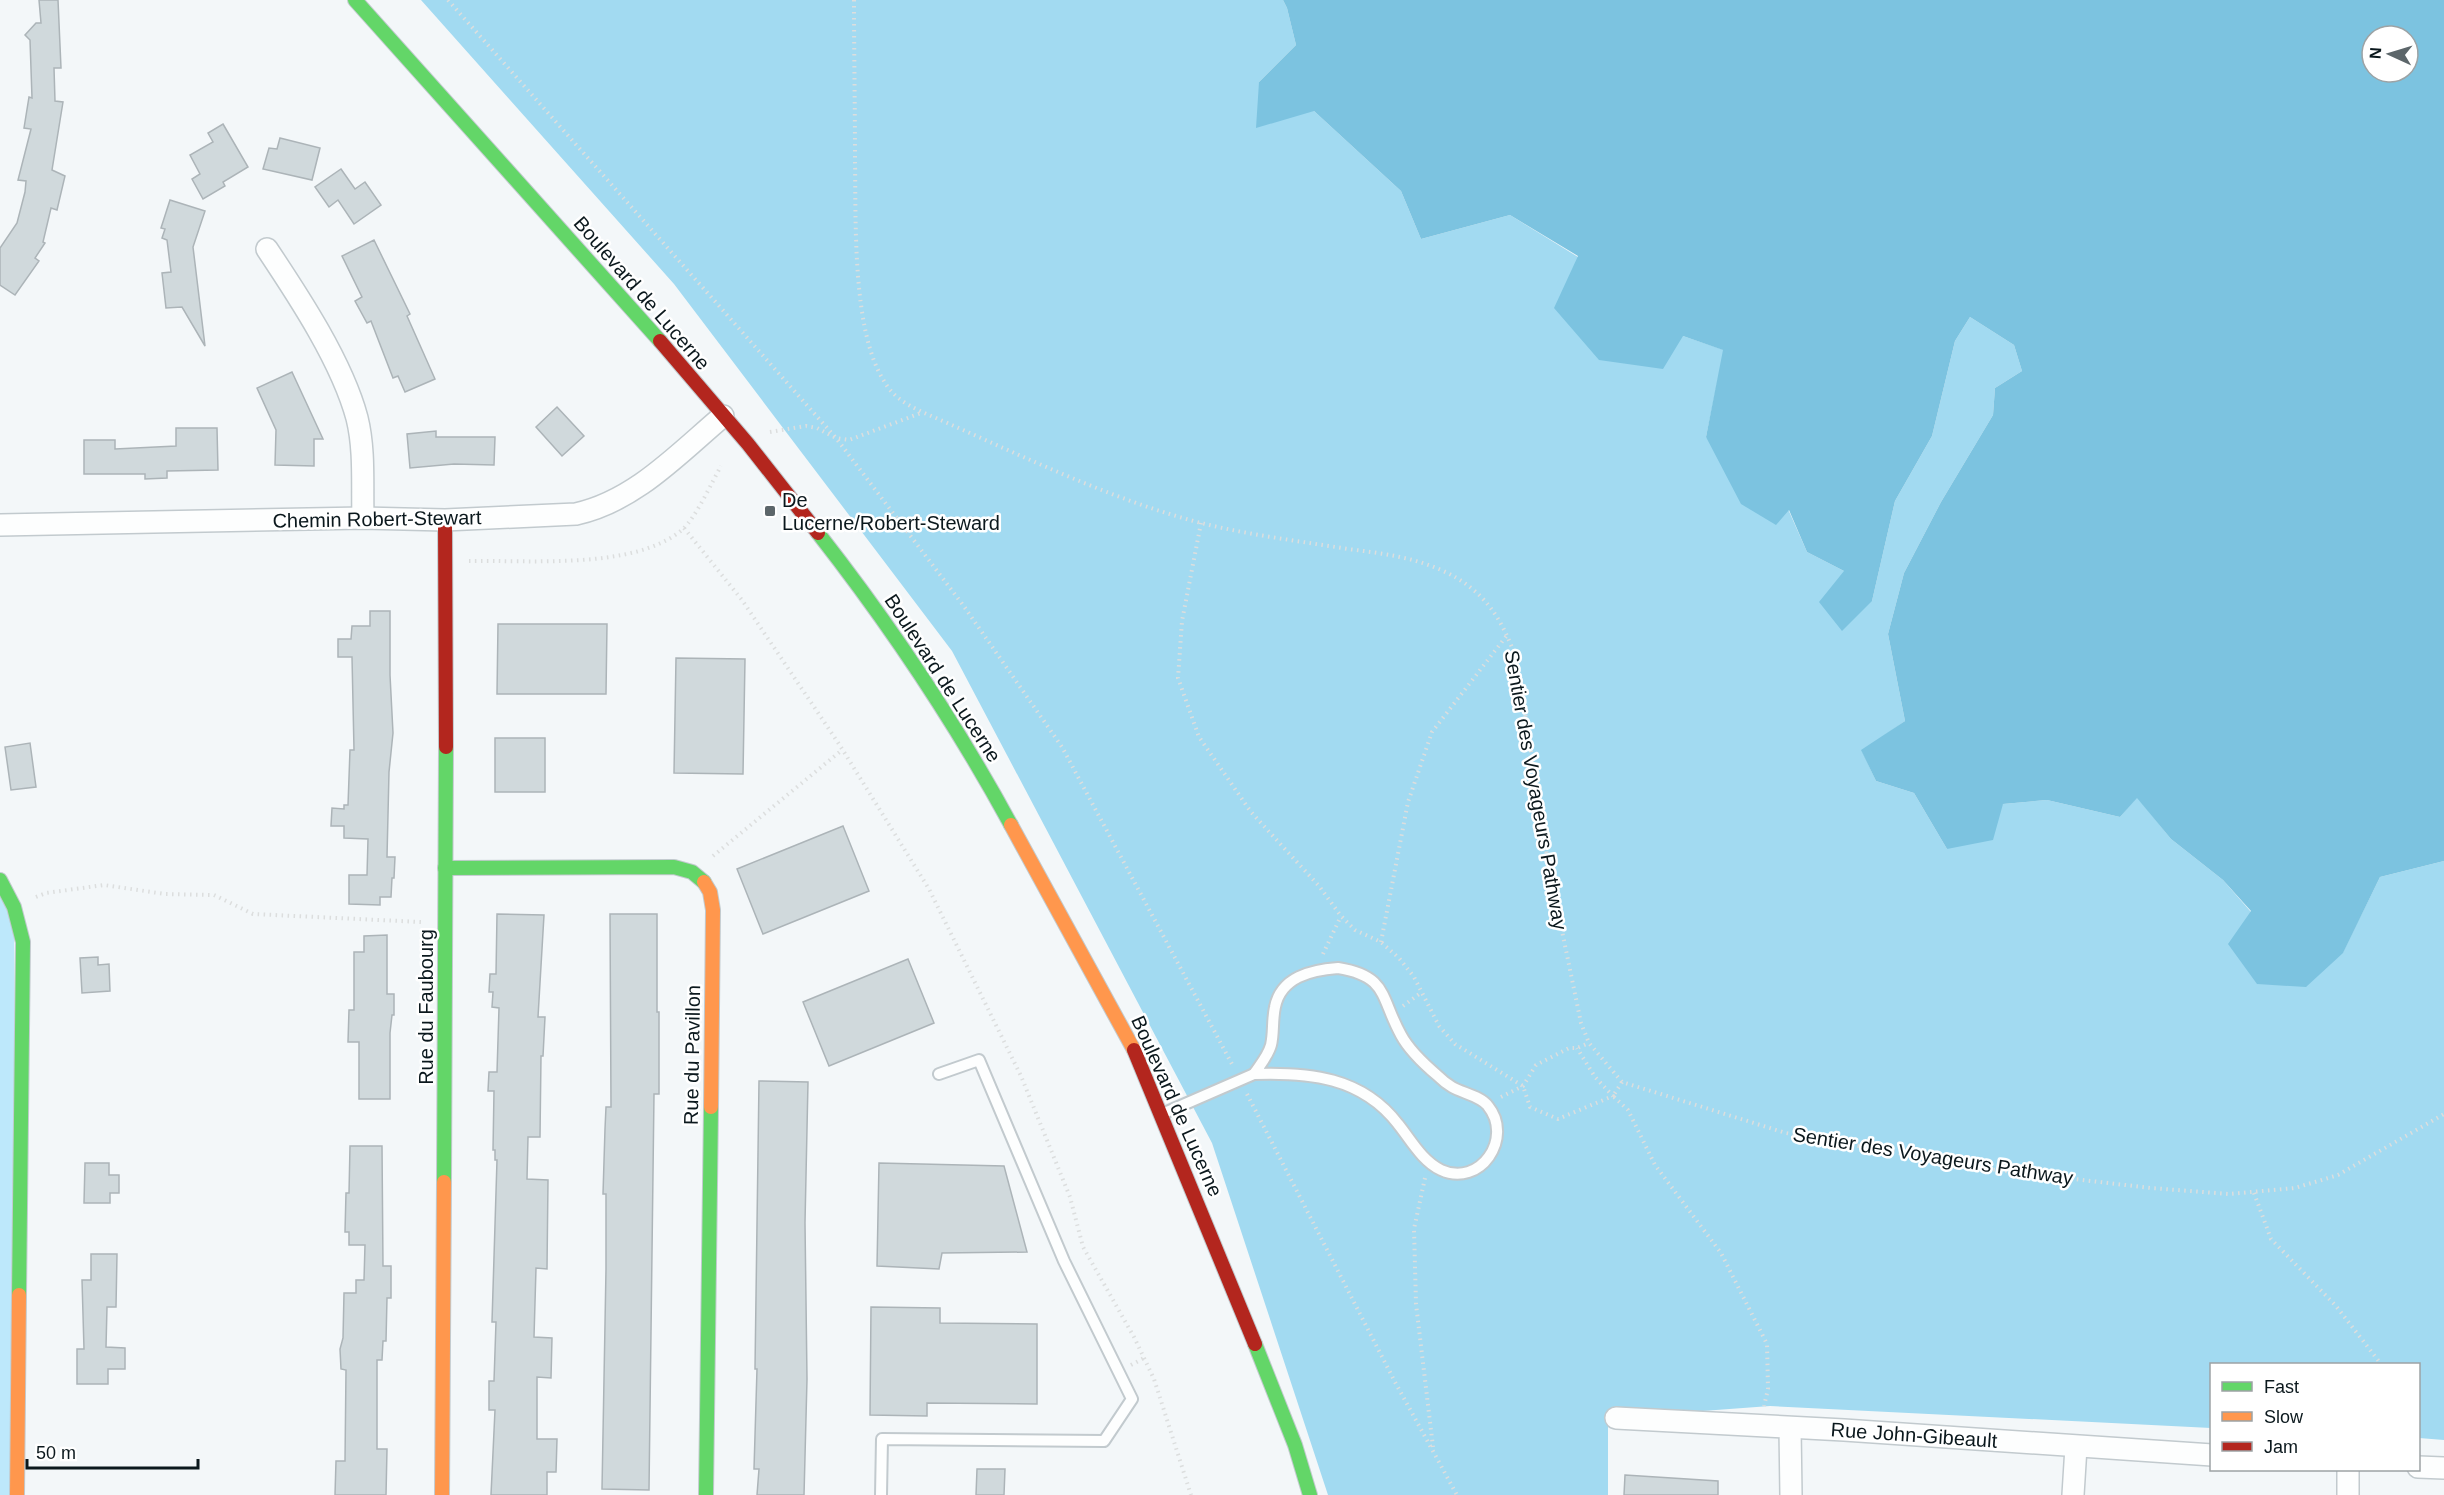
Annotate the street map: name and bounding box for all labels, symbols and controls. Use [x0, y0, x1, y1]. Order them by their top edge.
north arrow [2360, 24, 2420, 84]
text: N [2367, 47, 2384, 59]
street label: Boulevard de Lucerne [570, 212, 714, 374]
place label: De Lucerne/Robert-Steward [782, 489, 1000, 534]
marker: De Lucerne/Robert-Steward [763, 504, 777, 518]
street label: Chemin Robert-Stewart [272, 506, 482, 532]
street label: Boulevard de Lucerne [880, 590, 1006, 766]
street label: Sentier des Voyageurs Pathway [1501, 648, 1571, 932]
street label: Rue du Faubourg [415, 929, 437, 1085]
street label: Rue du Pavillon [680, 985, 704, 1125]
street label: Boulevard de Lucerne [1127, 1012, 1227, 1200]
street label: Sentier des Voyageurs Pathway [1791, 1123, 2075, 1189]
legend [2210, 1363, 2420, 1471]
text: Fast [2264, 1377, 2299, 1397]
text: Slow [2264, 1407, 2304, 1427]
street label: Rue John-Gibeault [1830, 1418, 1998, 1452]
scale bar [27, 1432, 198, 1470]
text: Jam [2264, 1437, 2298, 1457]
text: 50 m [36, 1443, 76, 1463]

